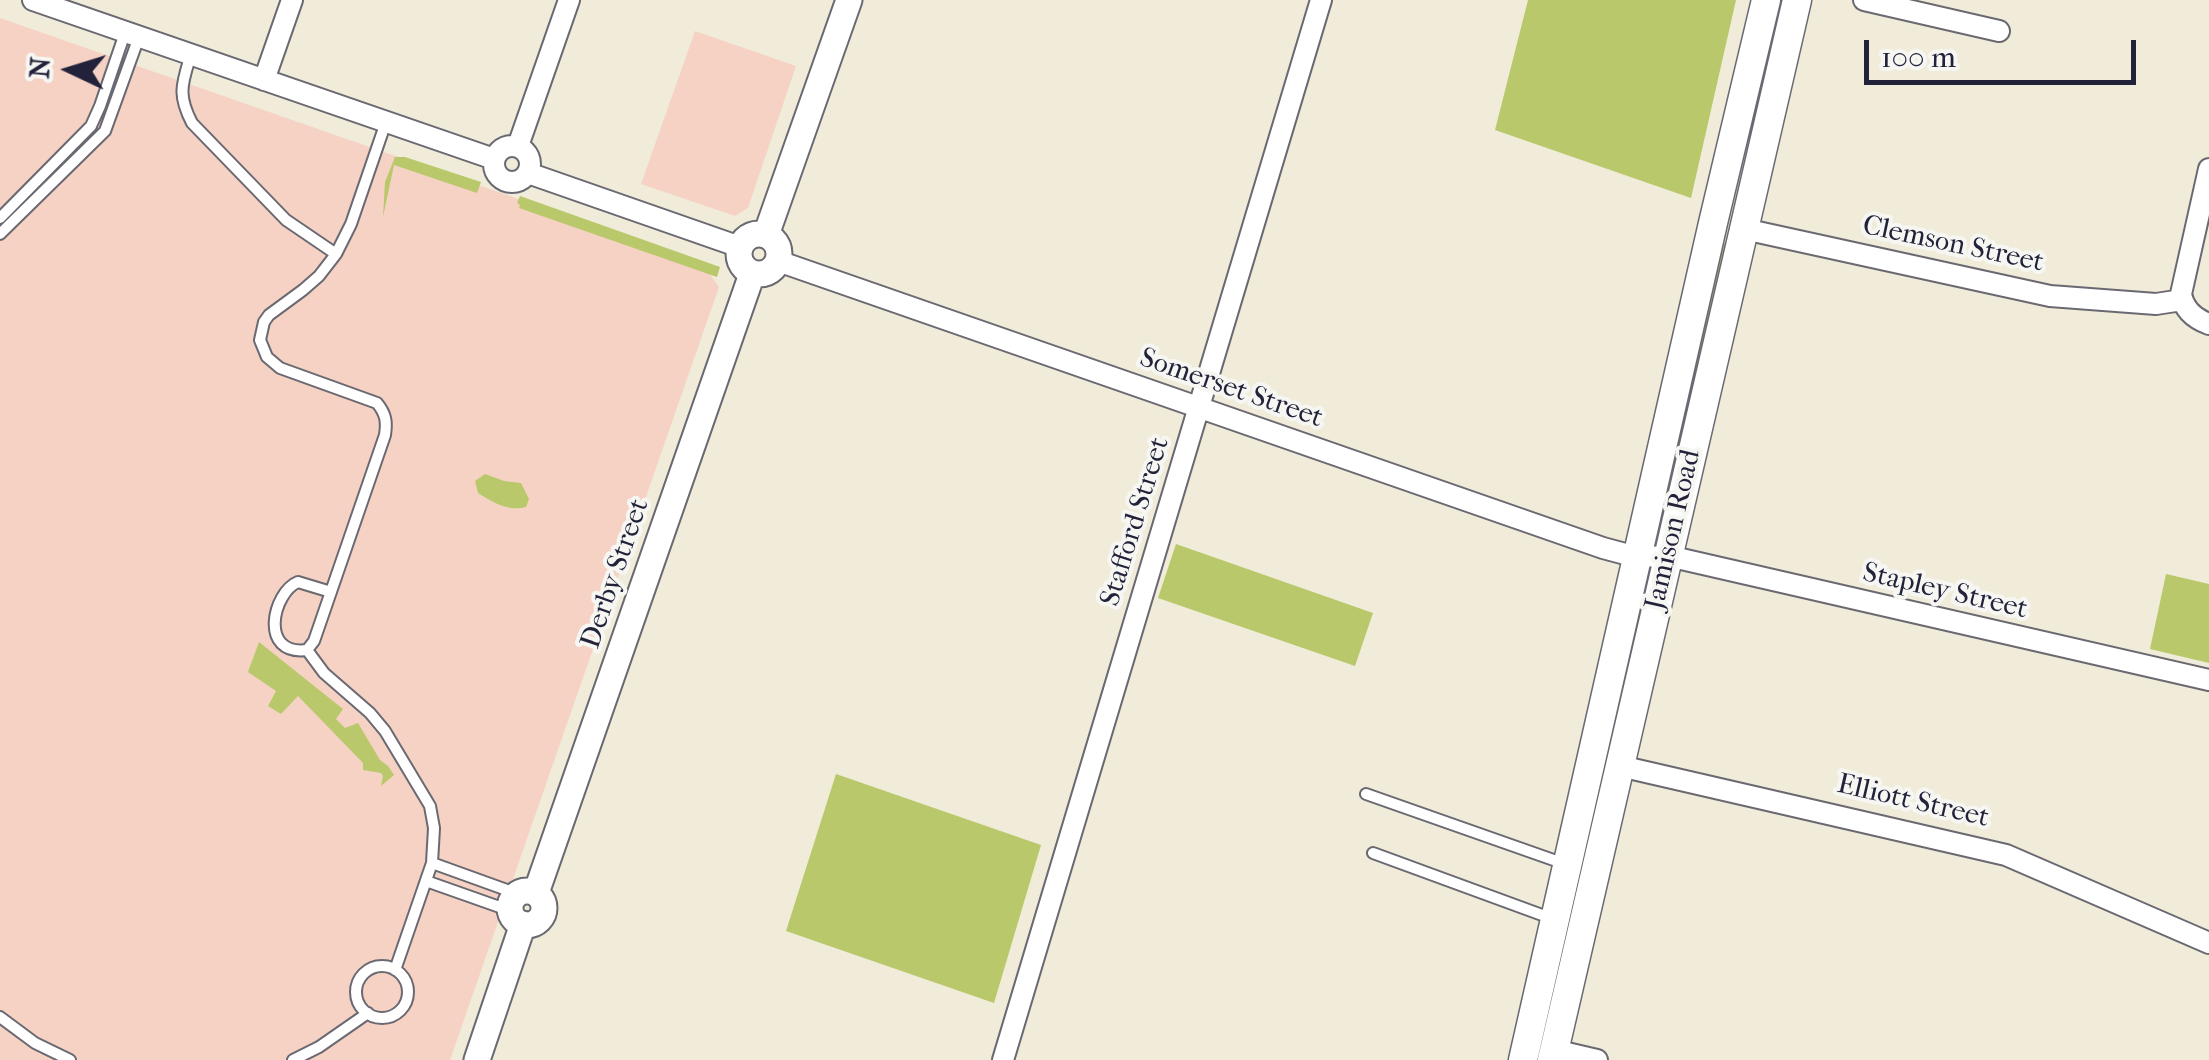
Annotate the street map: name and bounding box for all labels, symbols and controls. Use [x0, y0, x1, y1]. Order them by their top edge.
north arrow [20, 20, 120, 120]
scale bar [1869, 20, 2142, 82]
text: 100 m [1881, 40, 1956, 75]
text: N [22, 56, 57, 80]
street label: Clemson Street [1860, 209, 2046, 281]
street label: Somerset Street [1135, 342, 1327, 436]
street label: Stafford Street [1094, 434, 1178, 610]
street label: Jamison Road [1639, 447, 1709, 613]
street label: Derby Street [575, 495, 657, 653]
street label: Stapley Street [1859, 557, 2031, 627]
street label: Elliott Street [1834, 768, 1992, 836]

